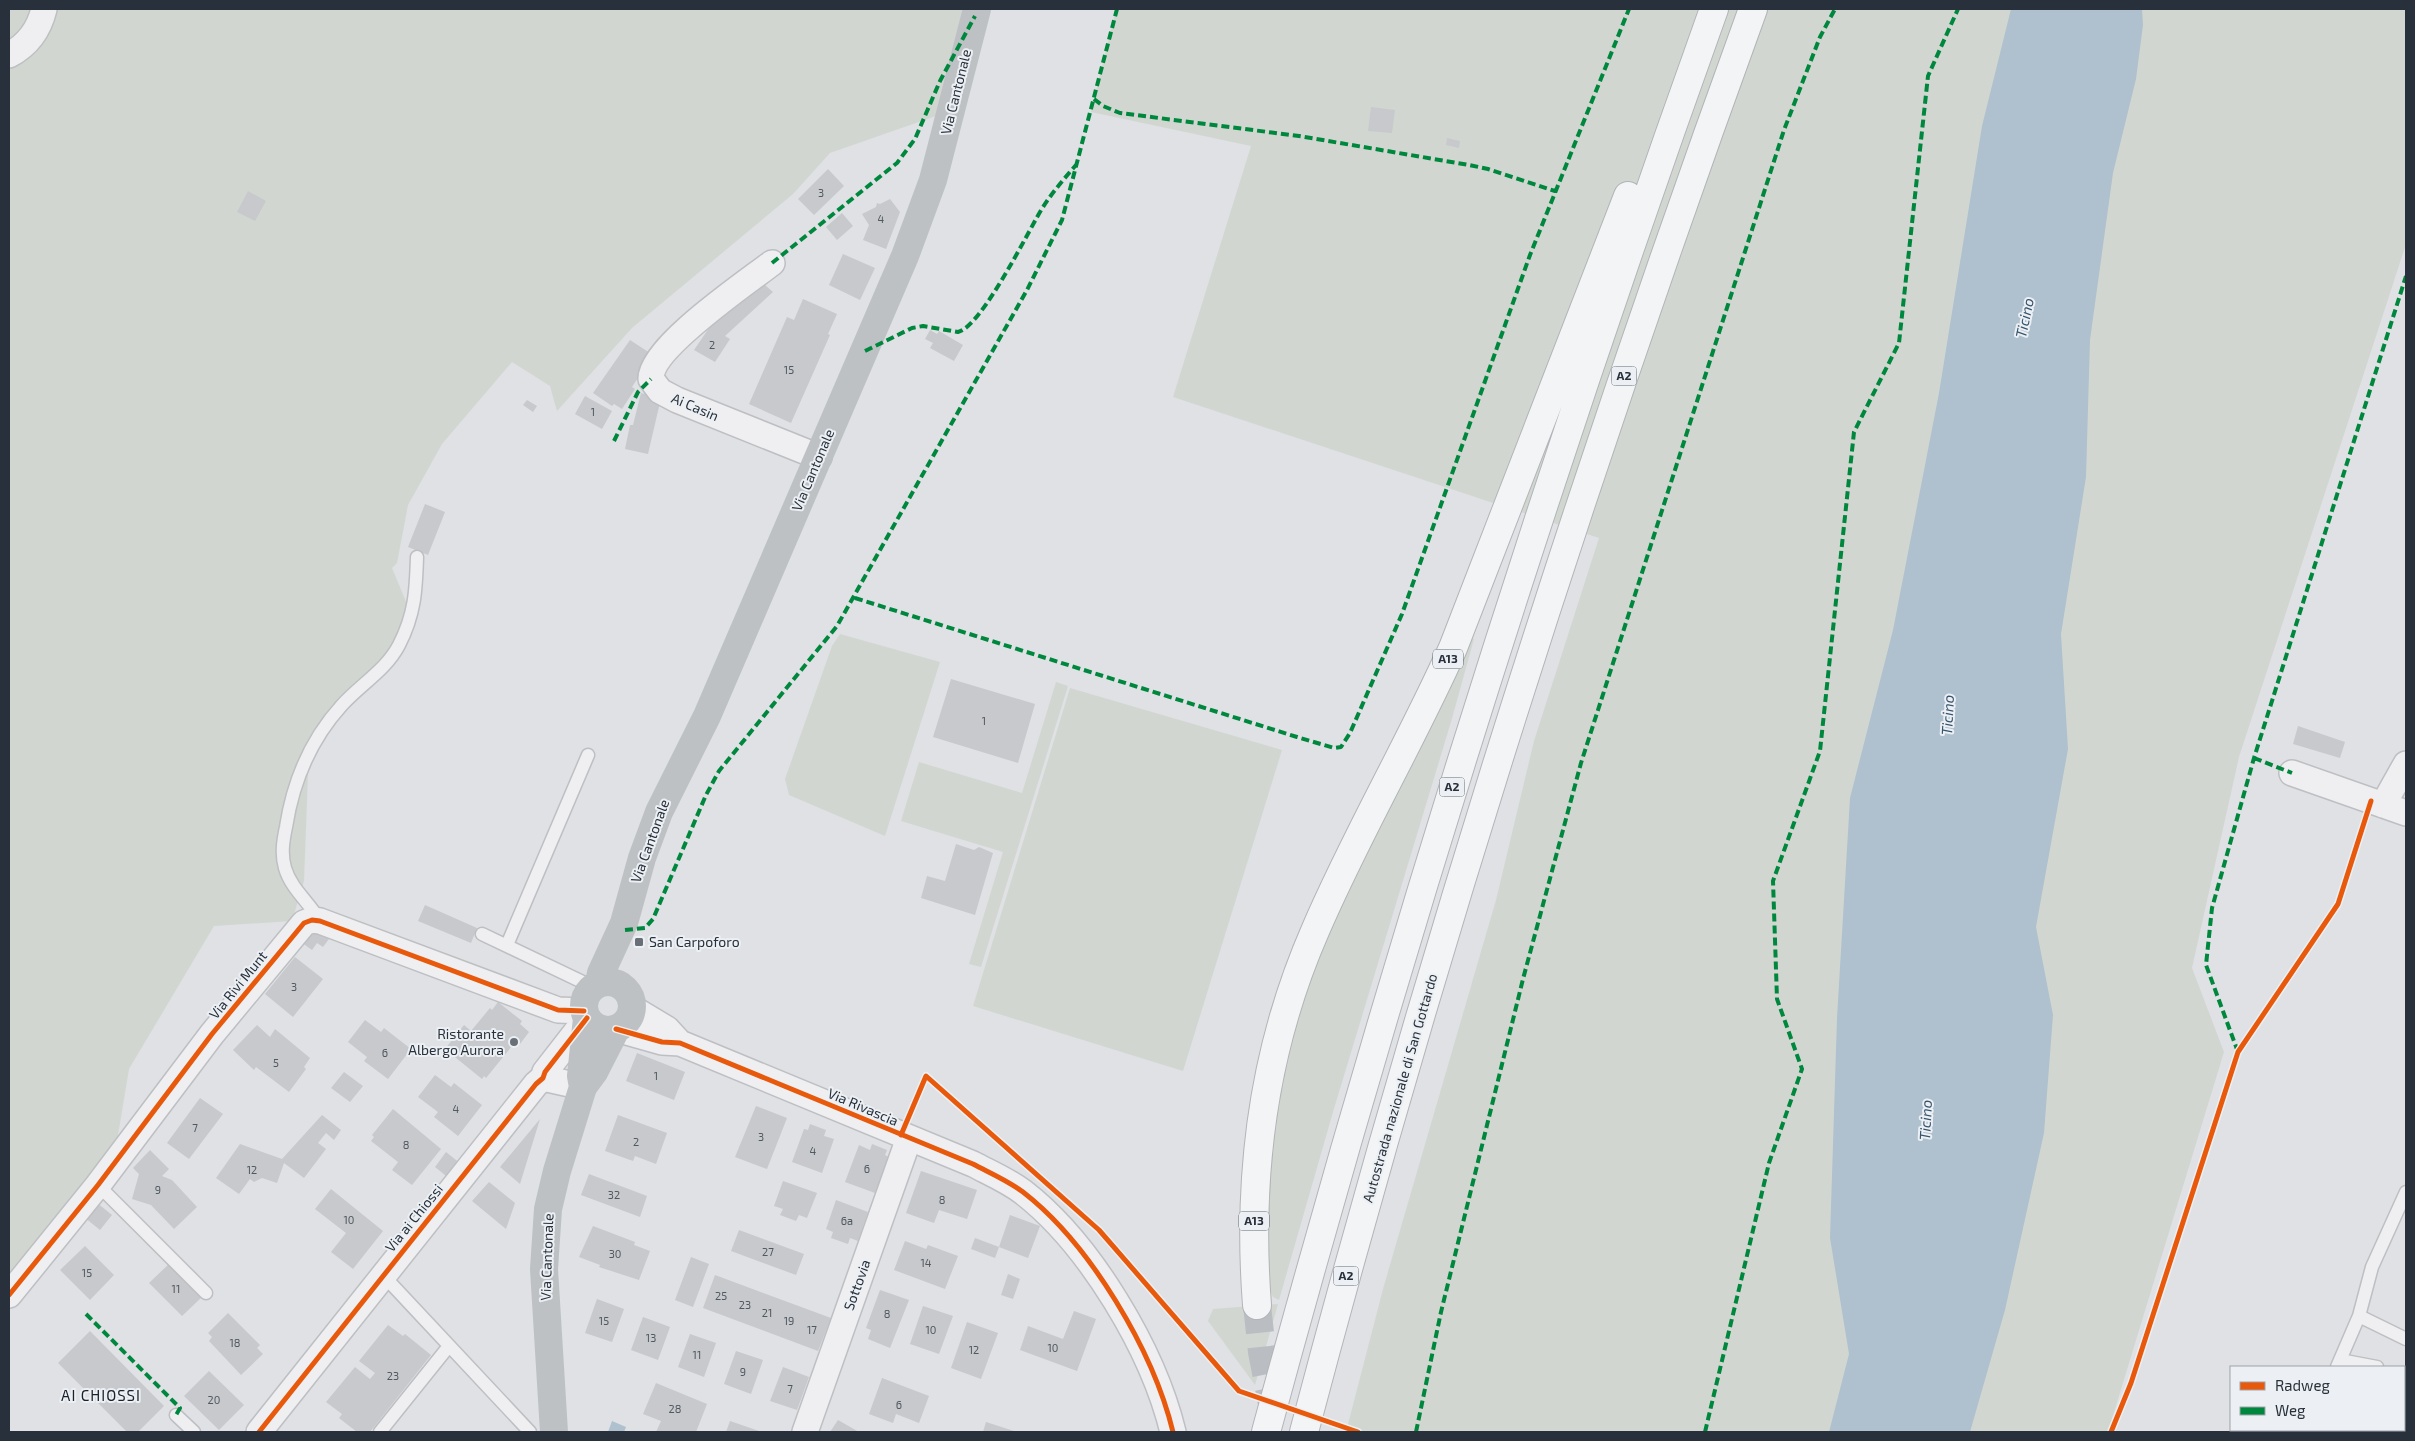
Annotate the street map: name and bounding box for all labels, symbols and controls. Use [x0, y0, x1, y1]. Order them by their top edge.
street label: Via Cantonale [937, 47, 974, 136]
house number: 3 [818, 186, 824, 199]
house number: 4 [878, 212, 885, 225]
water label: Ticino [2011, 296, 2037, 339]
house number: 2 [709, 338, 715, 351]
house number: 15 [784, 363, 794, 376]
road number: A2 [1612, 366, 1636, 386]
street label: Ai Casin [669, 389, 721, 424]
house number: 1 [591, 405, 595, 418]
street label: Via Cantonale [788, 426, 837, 513]
road number: A13 [1433, 650, 1463, 669]
water label: Ticino [1937, 694, 1957, 736]
house number: 1 [982, 714, 986, 727]
road number: A2 [1440, 778, 1464, 796]
street label: Via Cantonale [627, 797, 672, 885]
place label: San Carpoforo [649, 933, 740, 950]
marker: San Carpoforo [633, 936, 645, 948]
street label: Via Rivi Munt [205, 947, 270, 1022]
street label: Autostrada nazionale di San Gottardo [1359, 971, 1440, 1204]
house number: 3 [291, 980, 297, 993]
place label: Ristorante Albergo Aurora [408, 1025, 504, 1058]
marker: Ristorante Albergo Aurora [508, 1036, 520, 1048]
house number: 6 [382, 1046, 388, 1059]
house number: 5 [273, 1056, 279, 1069]
house number: 1 [654, 1069, 658, 1082]
street label: Via Rivascia [825, 1084, 901, 1129]
water label: Ticino [1915, 1099, 1935, 1141]
house number: 4 [453, 1102, 460, 1115]
house number: 7 [192, 1121, 198, 1134]
house number: 3 [758, 1130, 764, 1143]
house number: 2 [633, 1135, 639, 1148]
house number: 8 [403, 1138, 409, 1151]
house number: 4 [810, 1144, 817, 1157]
house number: 6 [864, 1162, 870, 1175]
house number: 12 [247, 1163, 257, 1176]
street label: Via ai Chiossi [381, 1180, 446, 1255]
house number: 9 [155, 1183, 161, 1196]
house number: 32 [608, 1188, 620, 1201]
house number: 8 [939, 1193, 945, 1206]
road number: A13 [1239, 1212, 1269, 1230]
house number: 10 [343, 1213, 355, 1226]
street label: Via Cantonale [536, 1213, 557, 1301]
house number: 6a [841, 1214, 853, 1227]
house number: 27 [762, 1245, 774, 1258]
house number: 30 [609, 1247, 621, 1260]
house number: 14 [920, 1256, 932, 1269]
street label: Sottovia [839, 1257, 874, 1313]
house number: 15 [82, 1266, 92, 1279]
road number: A2 [1334, 1266, 1358, 1285]
house number: 11 [172, 1282, 180, 1295]
house number: 25 [715, 1289, 727, 1302]
house number: 23 [739, 1298, 751, 1311]
house number: 21 [762, 1306, 772, 1319]
house number: 8 [884, 1307, 890, 1320]
house number: 15 [599, 1314, 609, 1327]
house number: 19 [784, 1314, 794, 1327]
house number: 17 [807, 1323, 817, 1336]
house number: 10 [925, 1323, 937, 1336]
house number: 13 [646, 1331, 656, 1344]
house number: 18 [229, 1336, 241, 1349]
house number: 10 [1047, 1341, 1059, 1354]
house number: 12 [969, 1343, 979, 1356]
house number: 11 [693, 1348, 701, 1361]
house number: 9 [740, 1365, 746, 1378]
legend [2230, 1366, 2405, 1431]
house number: 23 [387, 1369, 399, 1382]
text: Radweg [2275, 1376, 2330, 1394]
house number: 7 [787, 1382, 793, 1395]
district label: AI CHIOSSI [61, 1386, 141, 1404]
house number: 20 [208, 1393, 220, 1406]
house number: 6 [896, 1398, 902, 1411]
text: Weg [2275, 1401, 2306, 1419]
house number: 28 [669, 1402, 681, 1415]

